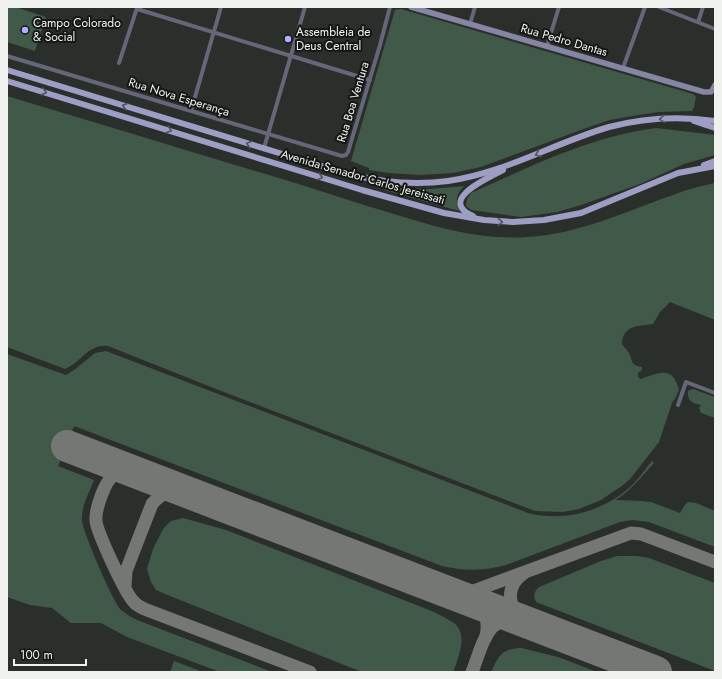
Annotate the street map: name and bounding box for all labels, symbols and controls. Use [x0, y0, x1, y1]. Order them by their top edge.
place label: Campo Colorado & Social [33, 14, 121, 46]
street label: Rua Pedro Dantas [519, 19, 610, 61]
place label: Assembleia de Deus Central [296, 23, 370, 55]
marker: Campo Colorado & Social [20, 25, 30, 35]
marker: Assembleia de Deus Central [283, 34, 293, 44]
street label: Rua Boa Ventura [332, 59, 374, 145]
street label: Rua Nova Esperança [126, 73, 232, 121]
one-way arrow [41, 87, 48, 96]
one-way arrow [121, 102, 128, 111]
one-way arrow [659, 114, 665, 123]
one-way arrow [165, 125, 172, 134]
one-way arrow [246, 140, 253, 149]
street label: Avenida Senador Carlos Jereissati [279, 145, 447, 209]
one-way arrow [534, 150, 541, 158]
one-way arrow [316, 172, 323, 181]
one-way arrow [497, 217, 503, 226]
scale bar [14, 641, 86, 667]
text: 100 m [20, 646, 53, 664]

